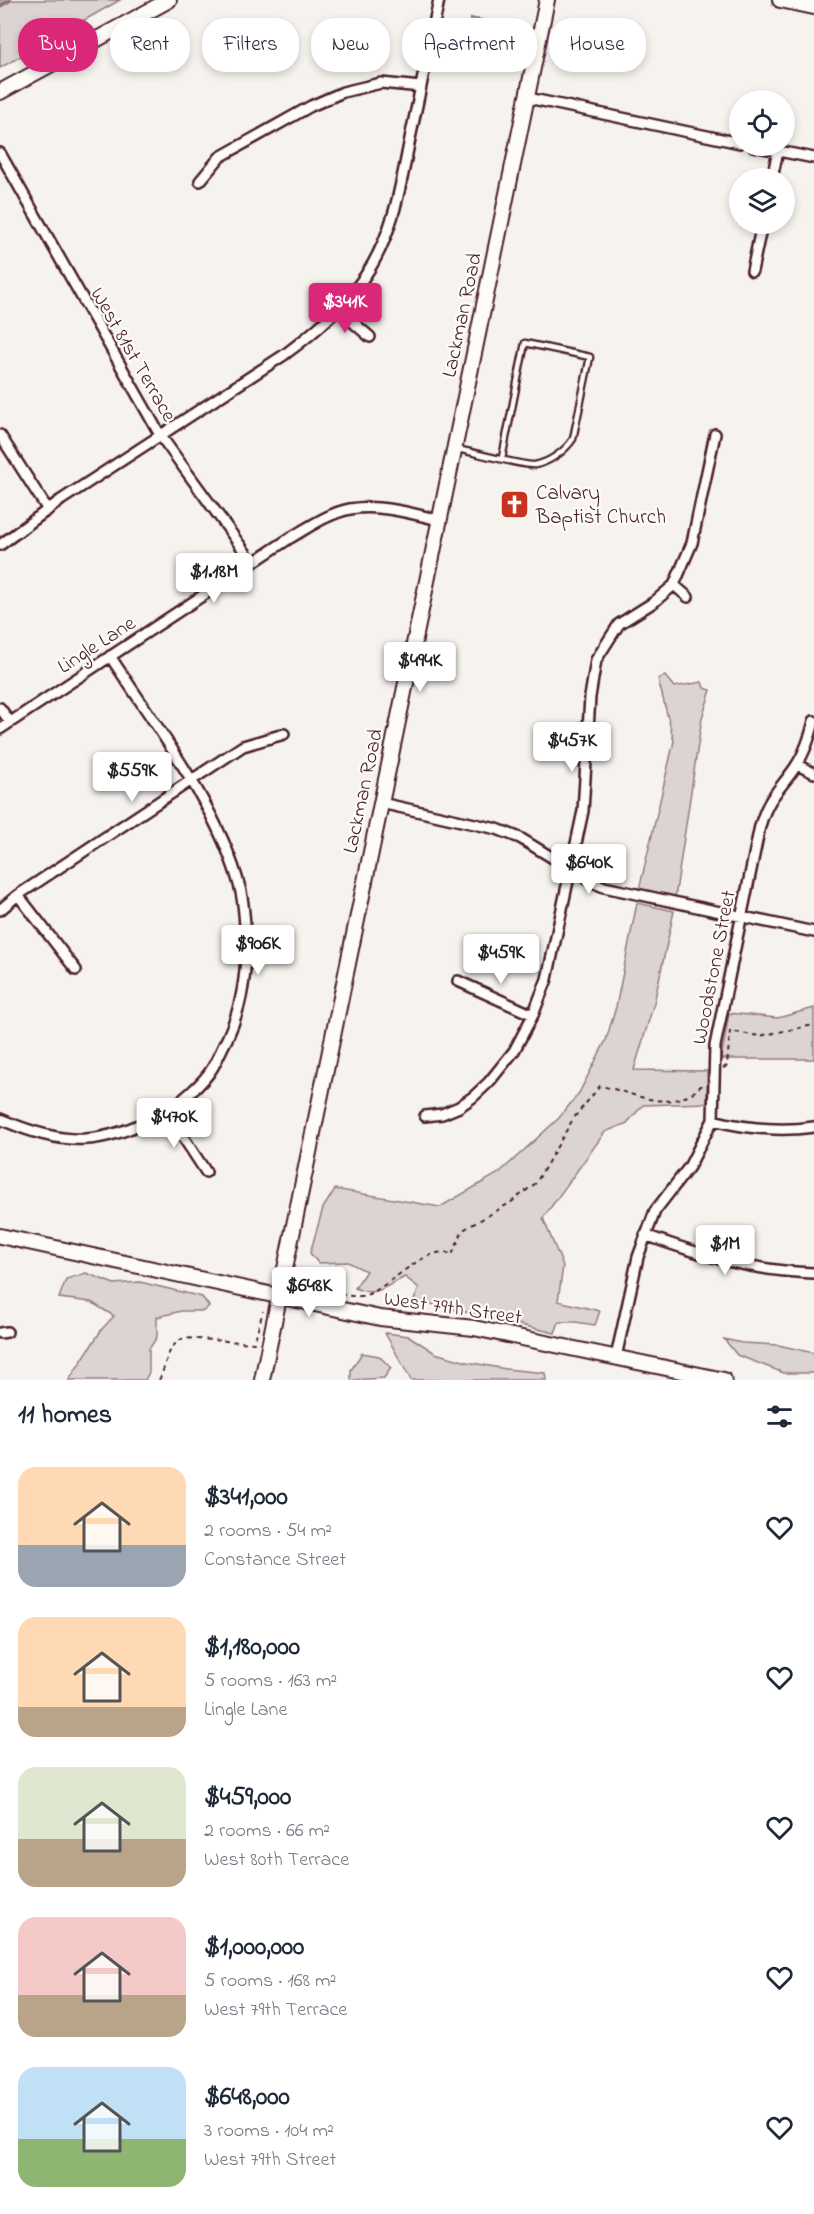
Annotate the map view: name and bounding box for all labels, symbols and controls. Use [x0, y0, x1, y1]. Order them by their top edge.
chip: Buy [18, 18, 98, 72]
chip: Rent [110, 18, 190, 72]
chip: Filters [202, 18, 299, 72]
chip: New [311, 18, 390, 72]
chip: Apartment [402, 18, 537, 72]
chip: House [549, 18, 646, 72]
map controls [729, 90, 795, 234]
button: locate [729, 90, 795, 156]
button: layers [729, 168, 795, 234]
street label: Lackman Road [435, 250, 491, 380]
street label: West 81st Terrace [82, 282, 183, 428]
pin: $341K [303, 283, 387, 334]
text: $341K [323, 288, 367, 317]
place label: Calvary Baptist Church [535, 479, 666, 533]
church icon: Calvary Baptist Church [499, 488, 531, 520]
pin: $1.18M [165, 553, 263, 604]
text: $1.18M [190, 558, 238, 587]
street label: Lingle Lane [52, 609, 144, 684]
pin: $494K [378, 642, 462, 693]
text: $494K [398, 647, 442, 676]
pin: $457K [530, 722, 614, 773]
street label: Lackman Road [336, 726, 392, 856]
text: $457K [547, 727, 597, 756]
pin: $559K [90, 752, 174, 803]
text: $559K [107, 757, 157, 786]
pin: $640K [547, 844, 631, 895]
text: $640K [565, 849, 613, 878]
street label: Woodstone Street [685, 888, 745, 1047]
pin: $906K [216, 925, 300, 976]
text: $906K [235, 930, 281, 959]
pin: $459K [459, 934, 543, 985]
text: $459K [477, 939, 525, 968]
pin: $470K [132, 1098, 216, 1149]
text: $470K [151, 1103, 197, 1132]
pin: $1M [696, 1225, 754, 1276]
text: $1M [710, 1230, 740, 1259]
pin: $648K [267, 1267, 351, 1318]
text: $648K [286, 1272, 332, 1301]
street label: West 79th Street [382, 1284, 524, 1333]
text: 11 homes [18, 1397, 112, 1435]
icon: filters [763, 1400, 796, 1433]
text: $341,000 [204, 1479, 288, 1517]
icon: home [66, 1491, 138, 1563]
icon: heart [763, 1511, 796, 1544]
text: 2 rooms · 54 m² [204, 1517, 332, 1546]
text: Constance Street [204, 1546, 346, 1575]
text: $1,180,000 [204, 1629, 300, 1667]
icon: home [66, 1641, 138, 1713]
icon: heart [763, 1661, 796, 1694]
text: 5 rooms · 163 m² [204, 1667, 337, 1696]
text: Lingle Lane [204, 1696, 287, 1725]
text: $459,000 [204, 1779, 291, 1817]
icon: home [66, 1791, 138, 1863]
icon: heart [763, 1811, 796, 1844]
text: 2 rooms · 66 m² [204, 1817, 330, 1846]
text: West 80th Terrace [204, 1846, 349, 1875]
text: $1,000,000 [204, 1929, 304, 1967]
icon: home [66, 1941, 138, 2013]
icon: heart [763, 1961, 796, 1994]
text: 5 rooms · 168 m² [204, 1967, 337, 1996]
text: West 79th Terrace [204, 1996, 347, 2025]
text: $648,000 [204, 2079, 290, 2117]
icon: home [66, 2091, 138, 2163]
icon: heart [763, 2111, 796, 2144]
text: 3 rooms · 104 m² [204, 2117, 334, 2146]
text: West 79th Street [204, 2146, 336, 2175]

